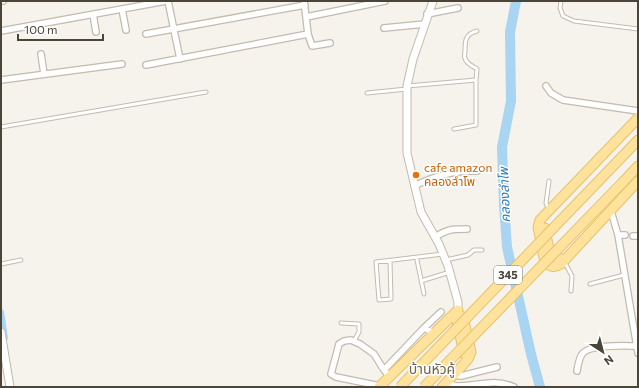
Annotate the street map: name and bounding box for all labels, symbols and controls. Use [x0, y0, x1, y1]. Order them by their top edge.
scale bar [18, 16, 103, 42]
text: 100 m [24, 22, 58, 36]
place label: cafe amazon คลองลำโพ [424, 160, 492, 188]
water label: คลองลำโพ [495, 165, 513, 223]
marker: cafe amazon คลองลำโพ [411, 170, 421, 180]
road number: 345 [494, 266, 522, 284]
north arrow [583, 332, 623, 372]
text: N [602, 353, 616, 368]
district label: บ้านหัวคู้ [409, 360, 455, 378]

